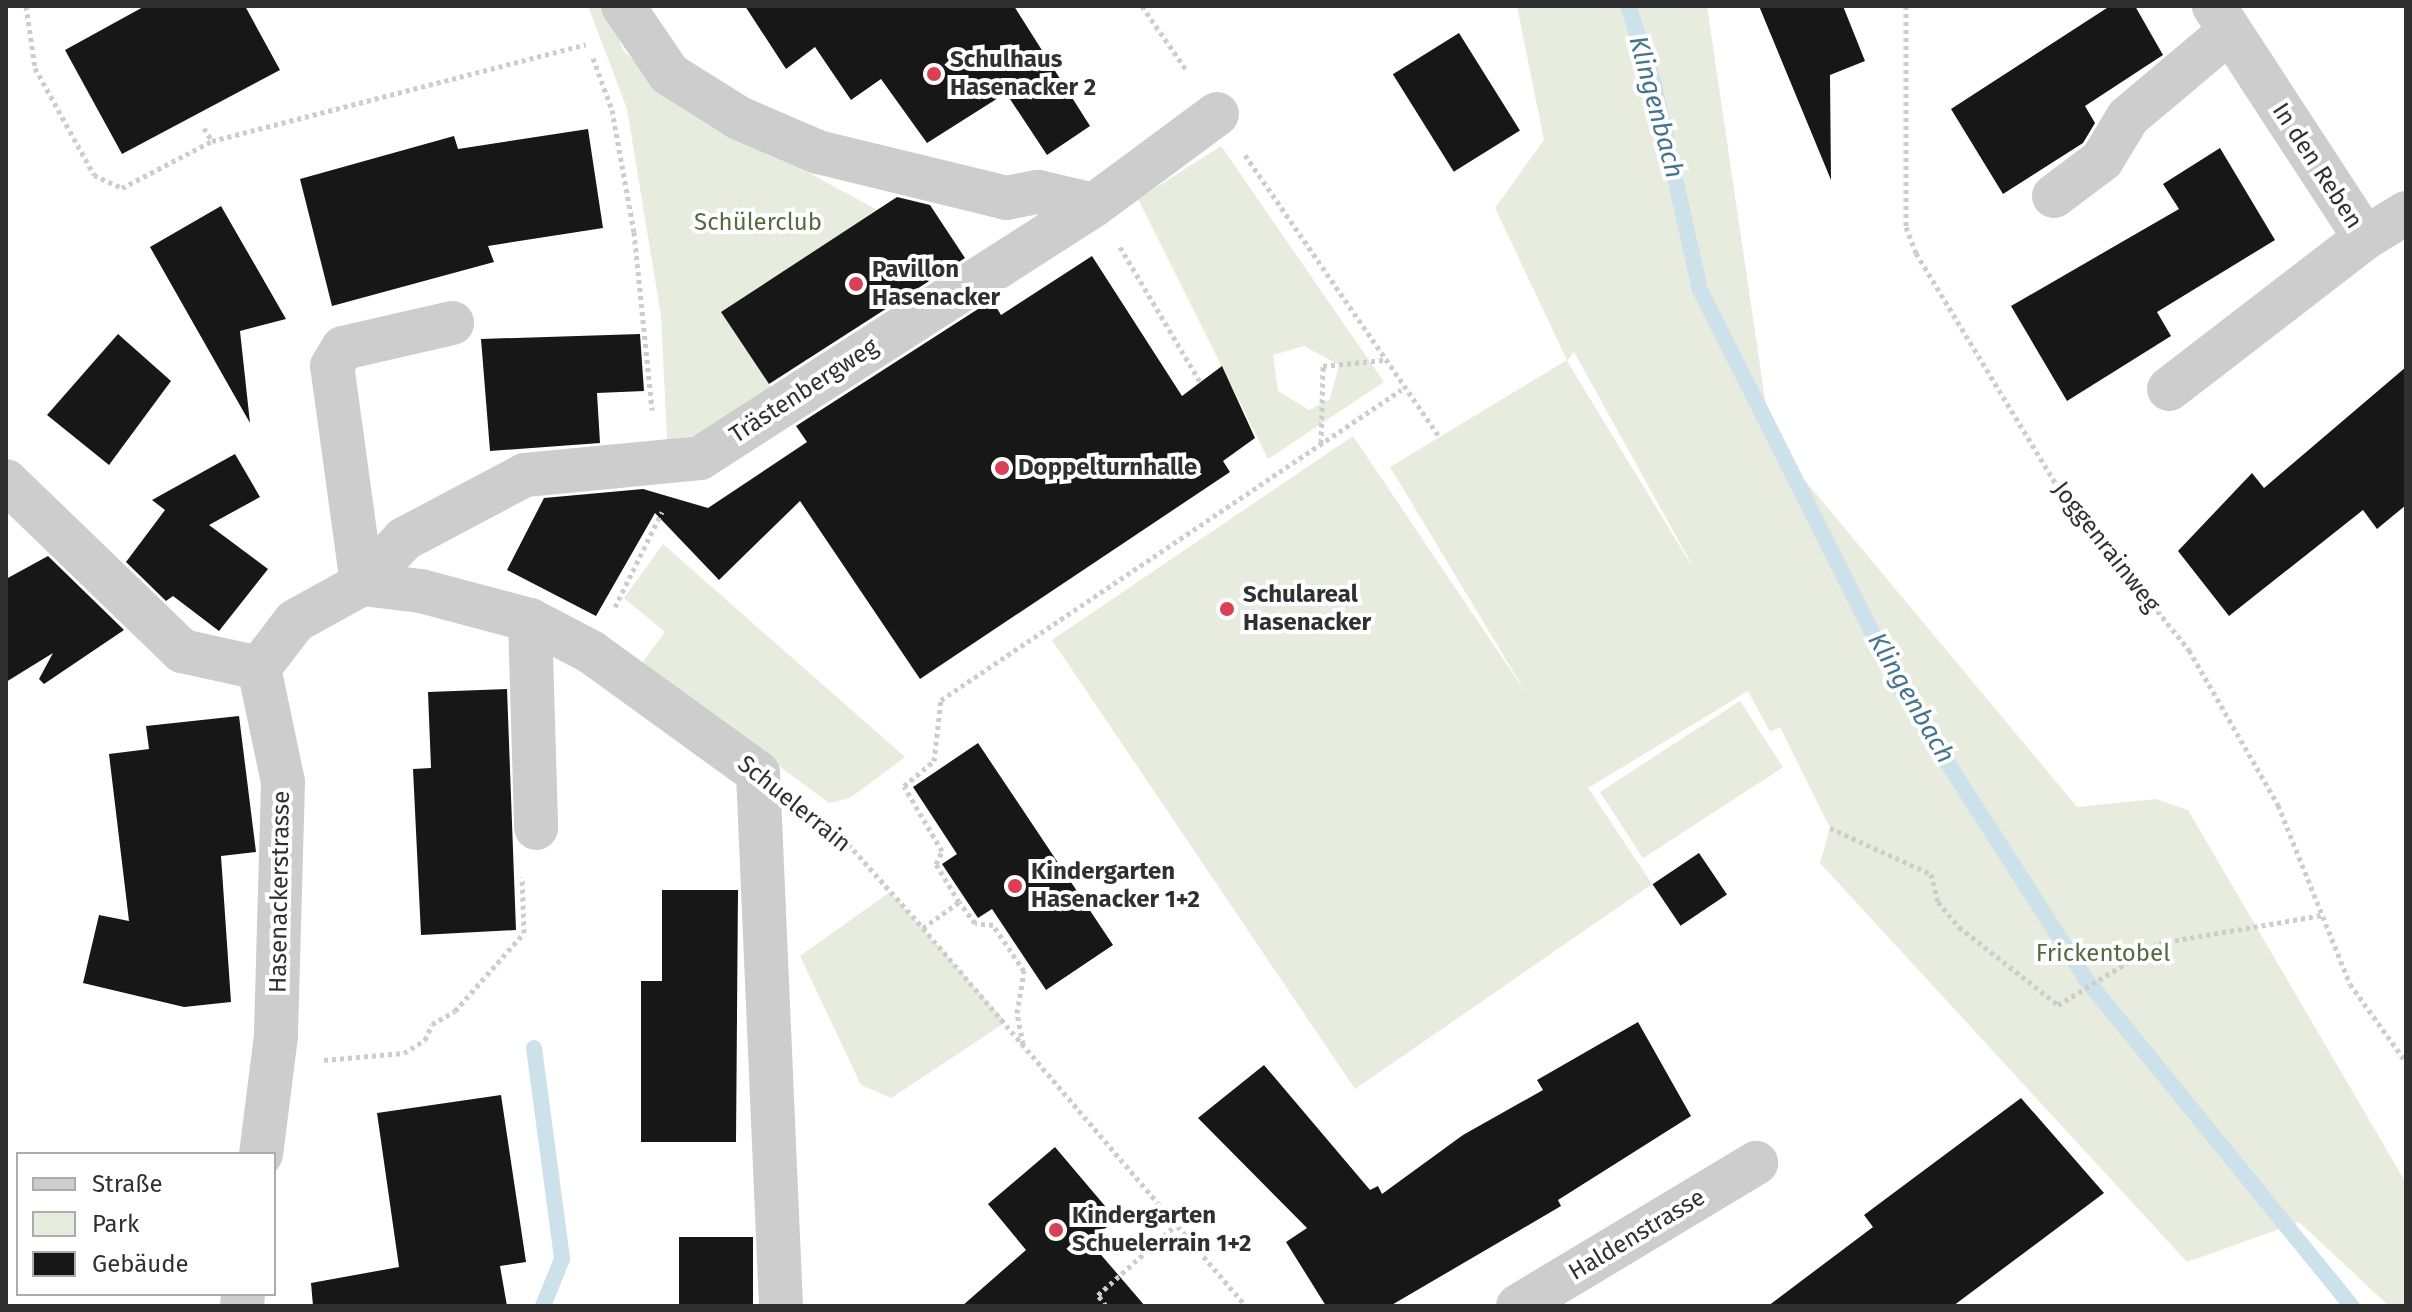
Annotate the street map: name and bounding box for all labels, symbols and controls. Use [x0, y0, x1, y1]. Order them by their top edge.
water label: Klingenbach [1622, 33, 1690, 181]
place label: Schulhaus Hasenacker 2 [950, 46, 1096, 102]
marker: Schulhaus Hasenacker 2 [925, 65, 943, 83]
street label: In den Reben [2266, 98, 2368, 234]
park label: Schülerclub [694, 209, 822, 237]
place label: Pavillon Hasenacker [872, 256, 1000, 312]
marker: Pavillon Hasenacker [847, 275, 865, 293]
street label: Trästenbergweg [724, 332, 884, 450]
place label: Doppelturnhalle [1018, 454, 1197, 482]
marker: Doppelturnhalle [993, 459, 1011, 477]
street label: Joggenrainweg [2046, 476, 2166, 618]
place label: Schulareal Hasenacker [1243, 581, 1371, 637]
marker: Schulareal Hasenacker [1218, 600, 1236, 618]
water label: Klingenbach [1861, 627, 1961, 769]
street label: Schuelerrain [732, 750, 856, 858]
street label: Hasenackerstrasse [264, 791, 296, 993]
place label: Kindergarten Hasenacker 1+2 [1031, 858, 1200, 914]
marker: Kindergarten Hasenacker 1+2 [1006, 877, 1024, 895]
park label: Frickentobel [2036, 940, 2170, 968]
legend [16, 1152, 276, 1296]
text: Straße [92, 1170, 163, 1198]
street label: Haldenstrasse [1564, 1183, 1710, 1287]
place label: Kindergarten Schuelerrain 1+2 [1072, 1202, 1251, 1258]
text: Park [92, 1210, 139, 1238]
marker: Kindergarten Schuelerrain 1+2 [1047, 1221, 1065, 1239]
text: Gebäude [92, 1250, 189, 1278]

